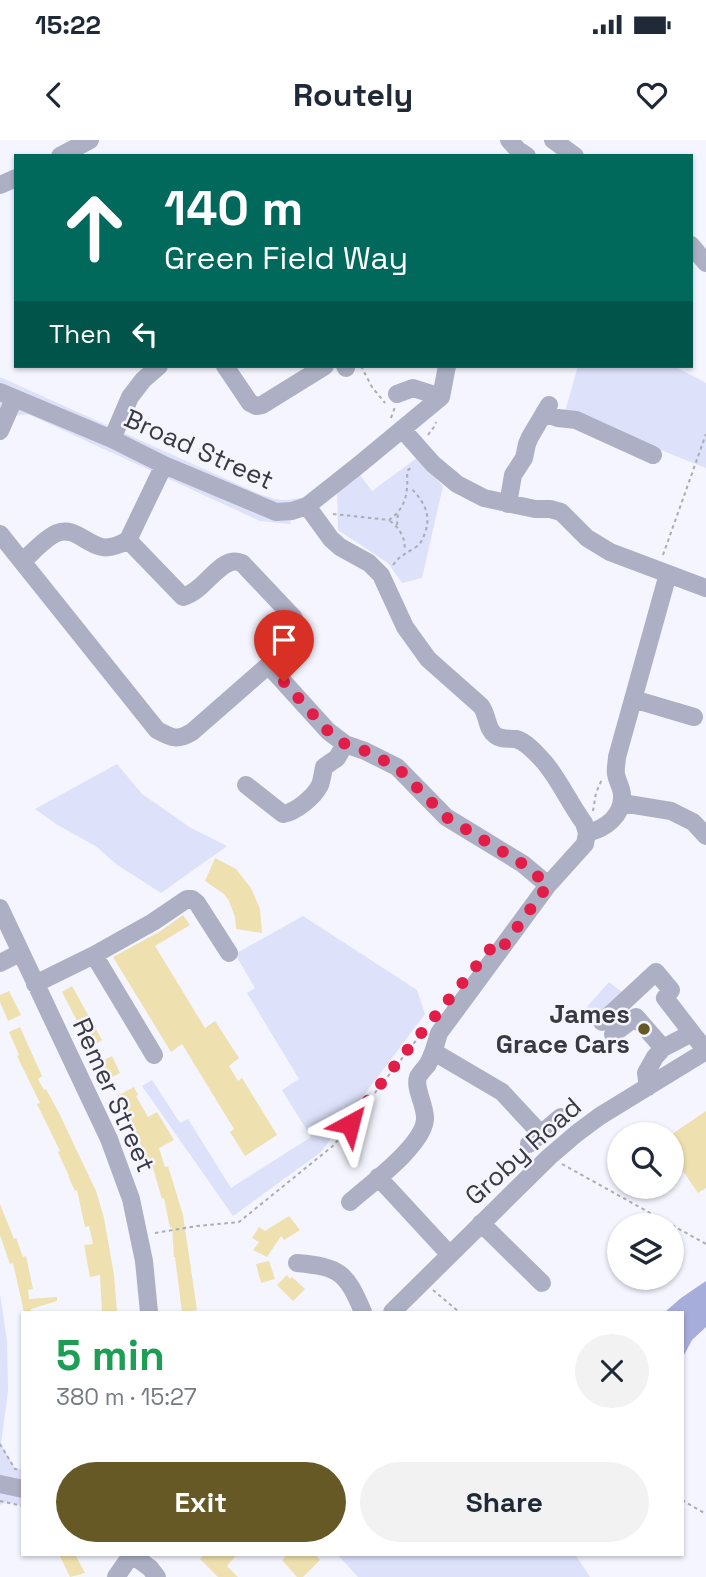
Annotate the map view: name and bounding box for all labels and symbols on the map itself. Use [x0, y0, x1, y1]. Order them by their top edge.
street label: Broad Street [119, 401, 279, 497]
pin [254, 610, 314, 682]
place label: James Grace Cars [496, 997, 630, 1061]
street label: Remer Street [65, 1012, 163, 1178]
marker: James Grace Cars [636, 1021, 652, 1037]
position arrow [313, 1087, 387, 1161]
street label: Groby Road [457, 1090, 589, 1212]

